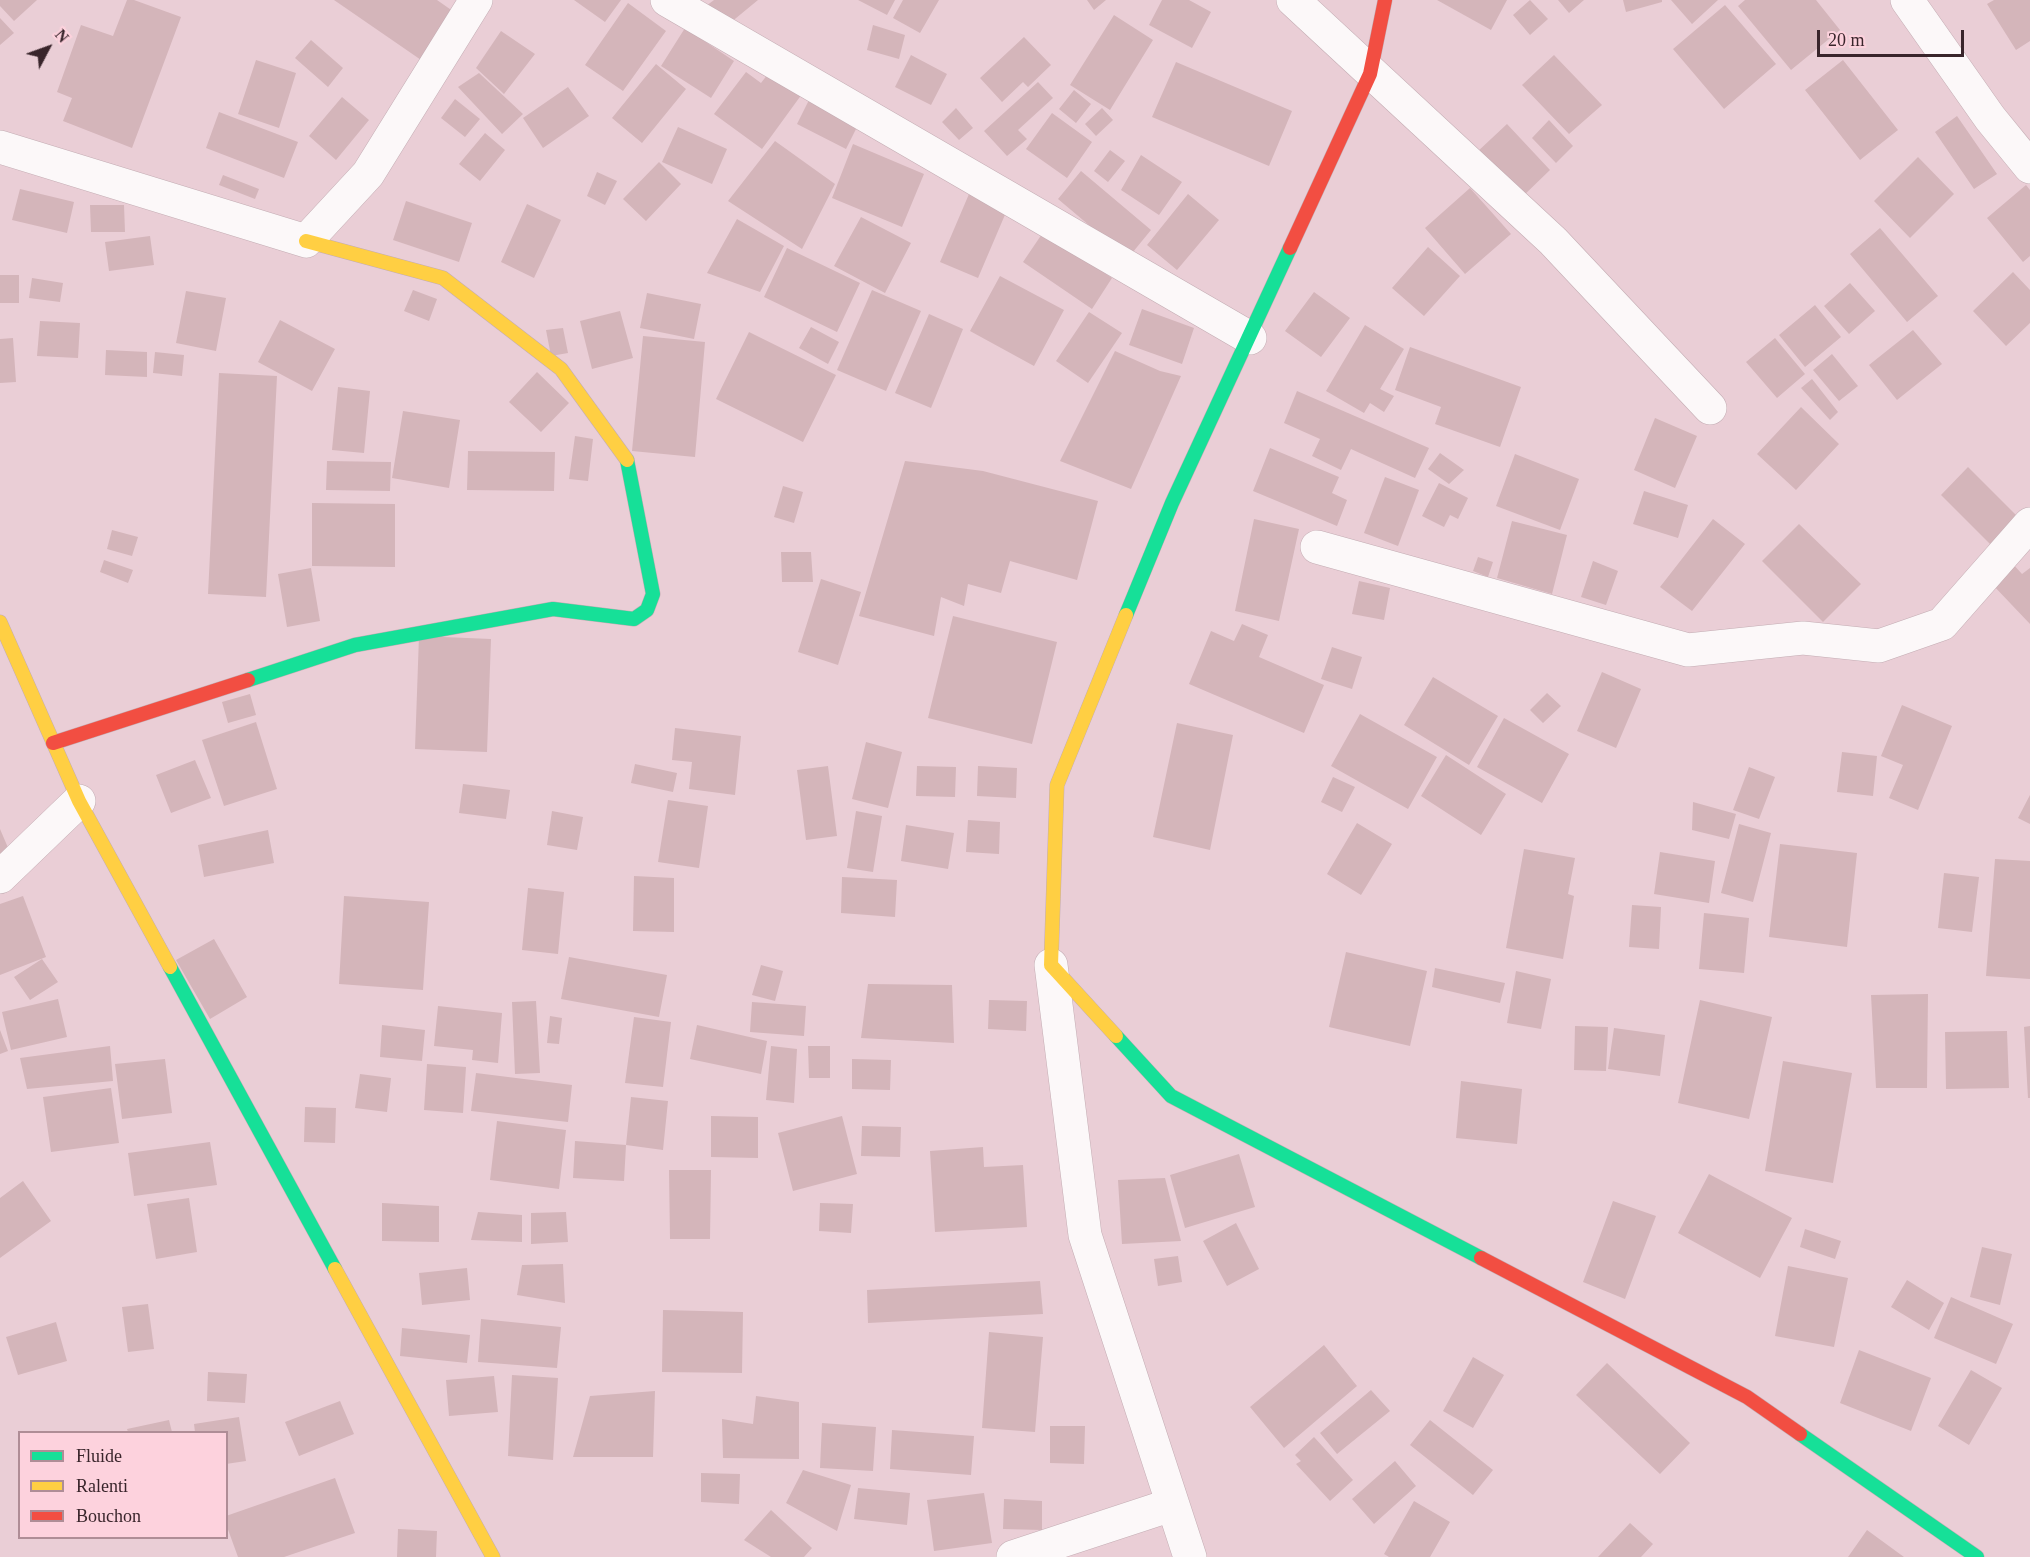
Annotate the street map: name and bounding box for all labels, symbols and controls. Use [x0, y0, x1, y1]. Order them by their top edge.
north arrow [18, 18, 78, 78]
scale bar [1820, 18, 1967, 56]
text: N [52, 26, 72, 46]
text: 20 m [1828, 30, 1865, 50]
legend [18, 1431, 228, 1539]
text: Fluide [76, 1446, 122, 1466]
text: Ralenti [76, 1476, 128, 1496]
text: Bouchon [76, 1506, 141, 1526]

